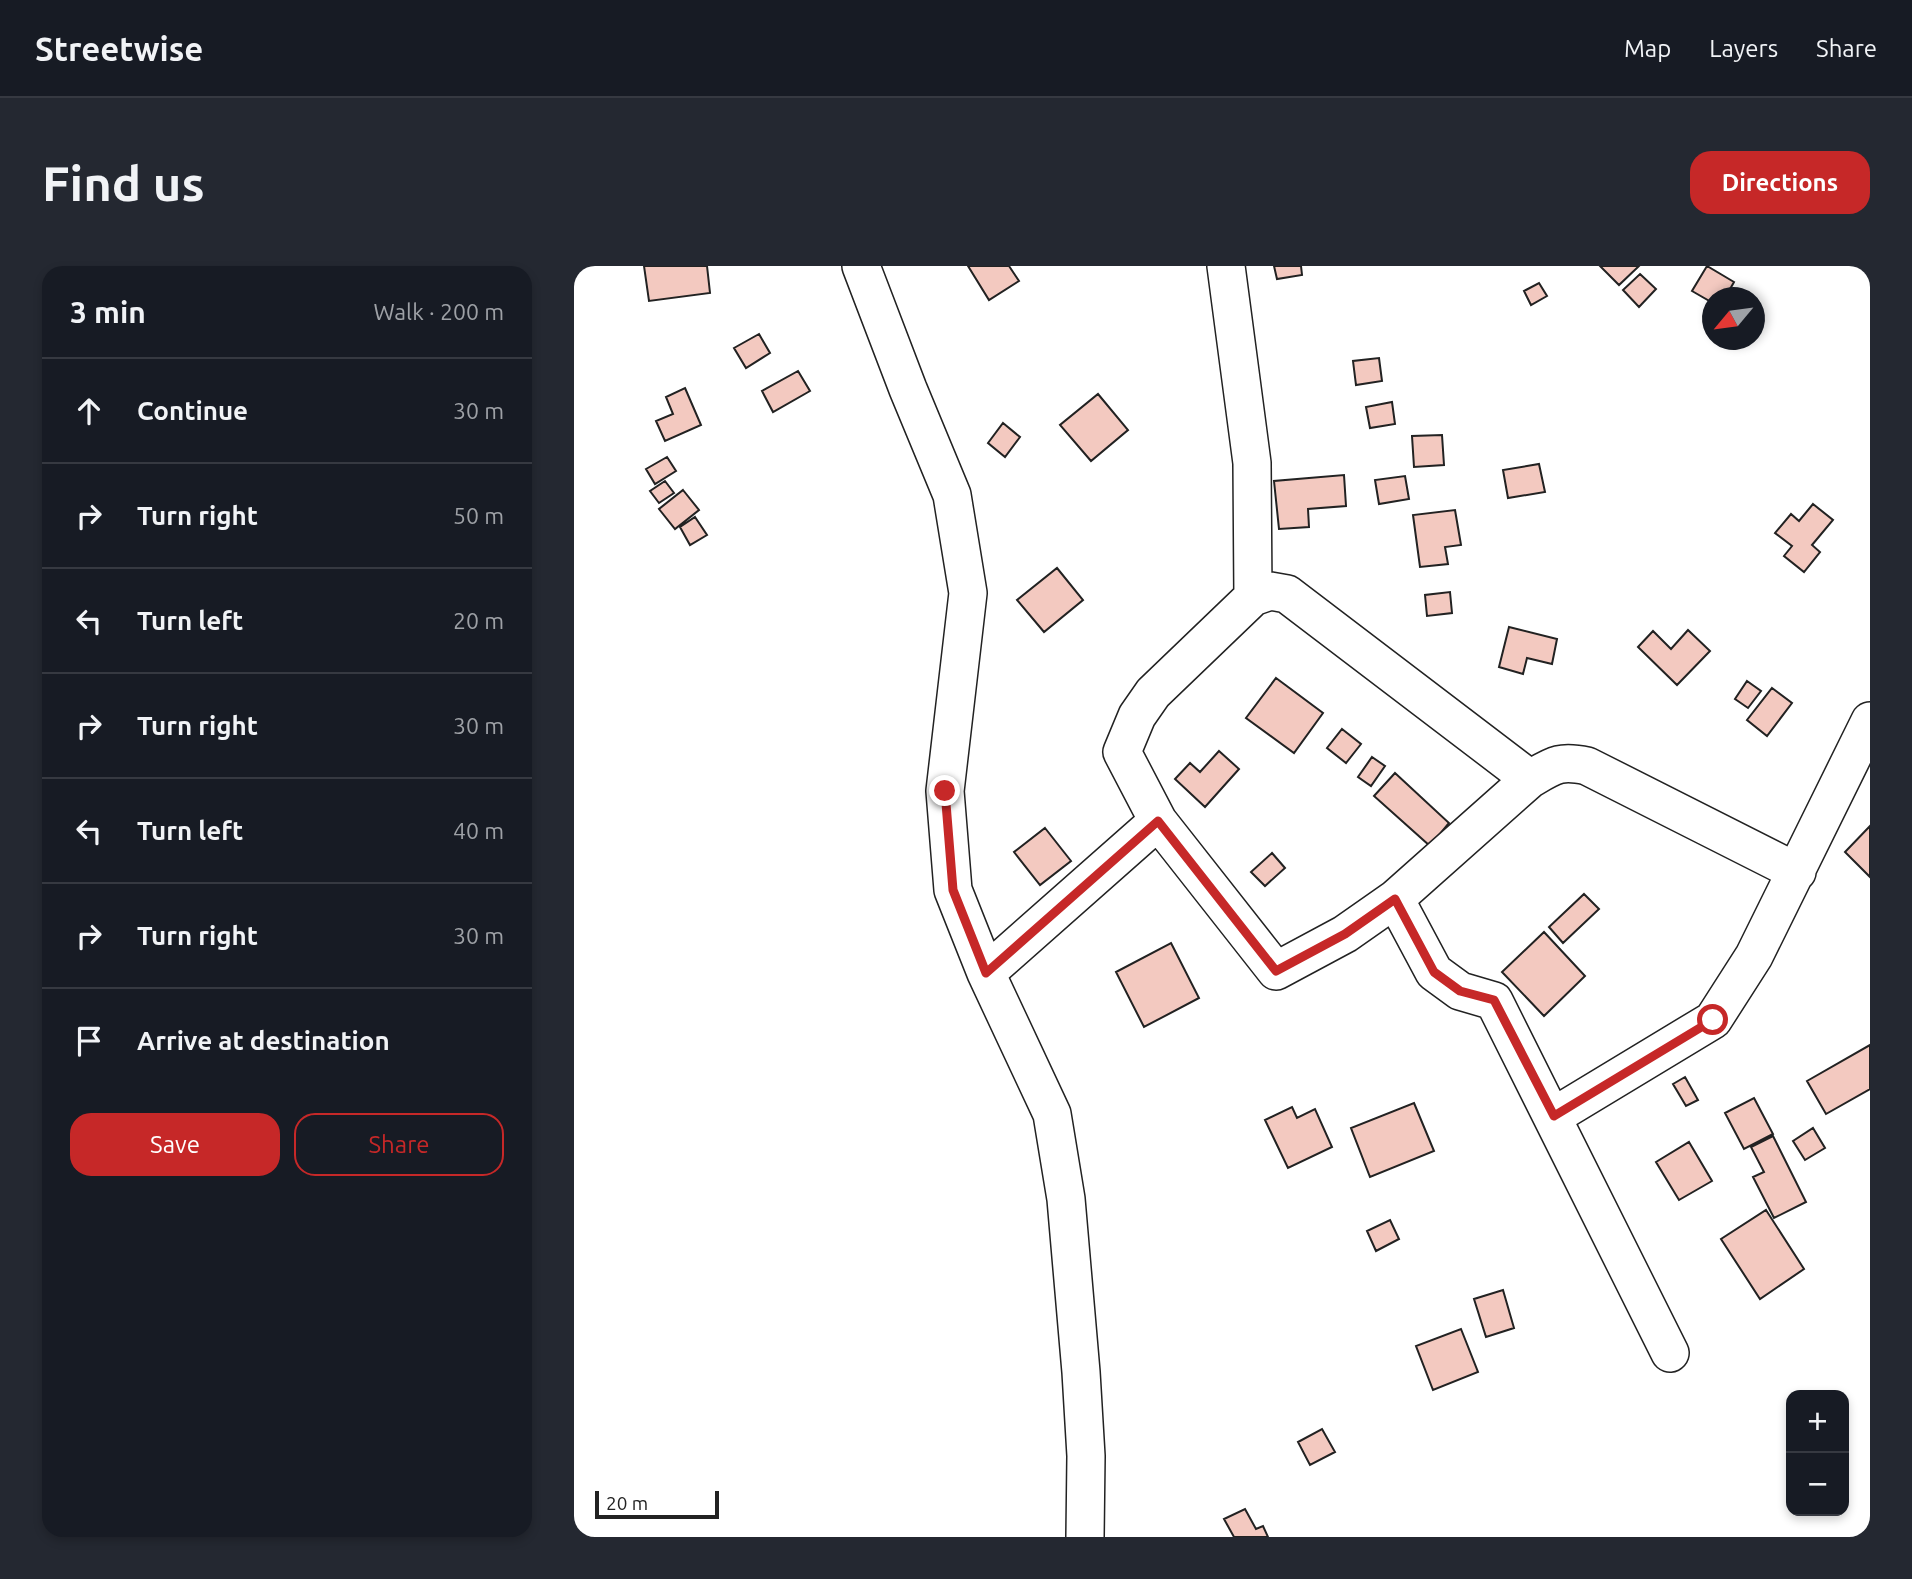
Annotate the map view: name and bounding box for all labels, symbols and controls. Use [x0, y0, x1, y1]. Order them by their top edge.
text: Streetwise [35, 30, 203, 67]
text: Map [1624, 35, 1671, 62]
text: Layers [1709, 35, 1778, 62]
text: Share [1816, 35, 1877, 62]
button: Directions [1690, 151, 1870, 214]
text: Find us [42, 155, 205, 210]
north arrow [1702, 287, 1765, 350]
text: 3 min [70, 295, 146, 329]
text: Walk · 200 m [373, 299, 504, 324]
icon: ahead [70, 392, 108, 430]
text: Continue [137, 396, 248, 425]
text: 30 m [453, 398, 504, 423]
icon: right [70, 497, 108, 535]
text: Turn right [137, 501, 258, 530]
text: 50 m [453, 503, 504, 528]
icon: left [70, 602, 108, 640]
text: Turn left [137, 606, 243, 635]
text: 20 m [453, 608, 504, 633]
icon: right [70, 707, 108, 745]
text: Turn right [137, 711, 258, 740]
text: 30 m [453, 713, 504, 738]
route end [929, 775, 960, 806]
icon: left [70, 812, 108, 850]
text: Turn left [137, 816, 243, 845]
text: 40 m [453, 818, 504, 843]
icon: right [70, 917, 108, 955]
text: Turn right [137, 921, 258, 950]
text: 30 m [453, 923, 504, 948]
route start [1697, 1004, 1728, 1035]
icon: arrive [70, 1022, 108, 1060]
text: Arrive at destination [137, 1026, 390, 1055]
button: Save [70, 1113, 280, 1176]
button: Share [294, 1113, 504, 1176]
map controls [1786, 1390, 1849, 1516]
button: + [1786, 1390, 1849, 1453]
button: − [1786, 1453, 1849, 1516]
scale bar [595, 1488, 719, 1520]
text: 20 m [606, 1492, 648, 1514]

